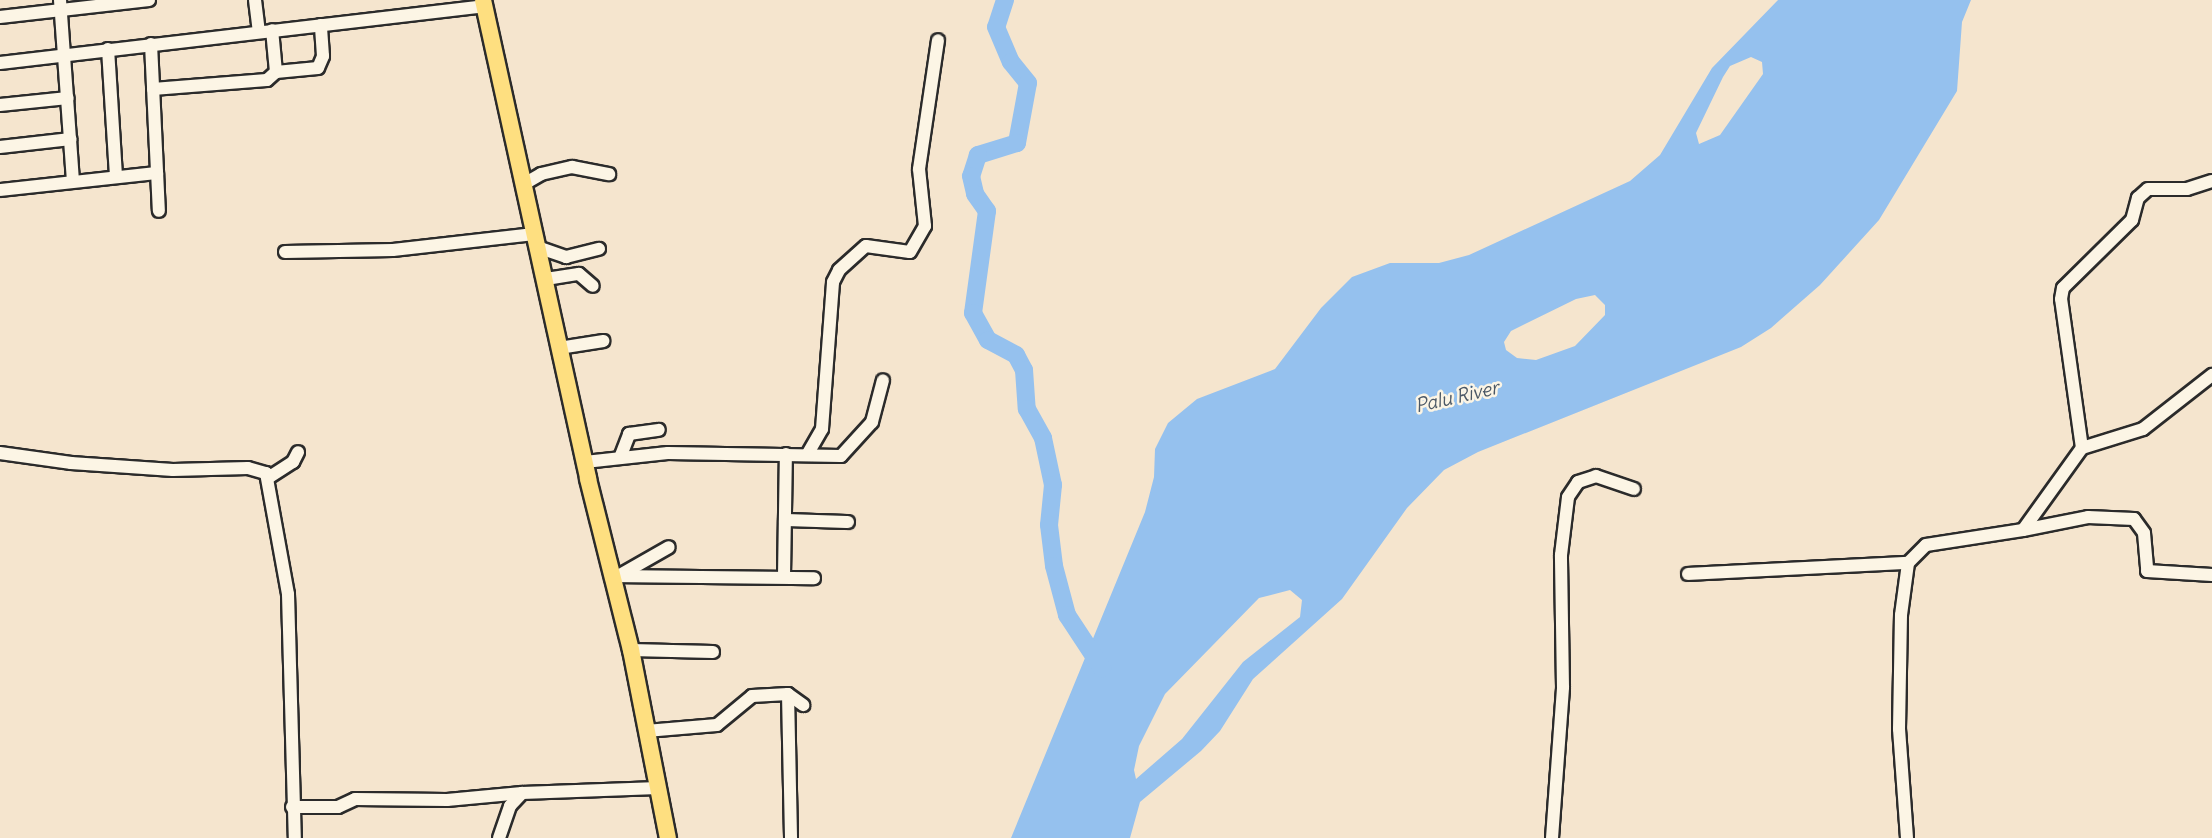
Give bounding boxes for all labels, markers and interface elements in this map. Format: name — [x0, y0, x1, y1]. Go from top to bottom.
water label: Palu River — [1413, 376, 1501, 418]

